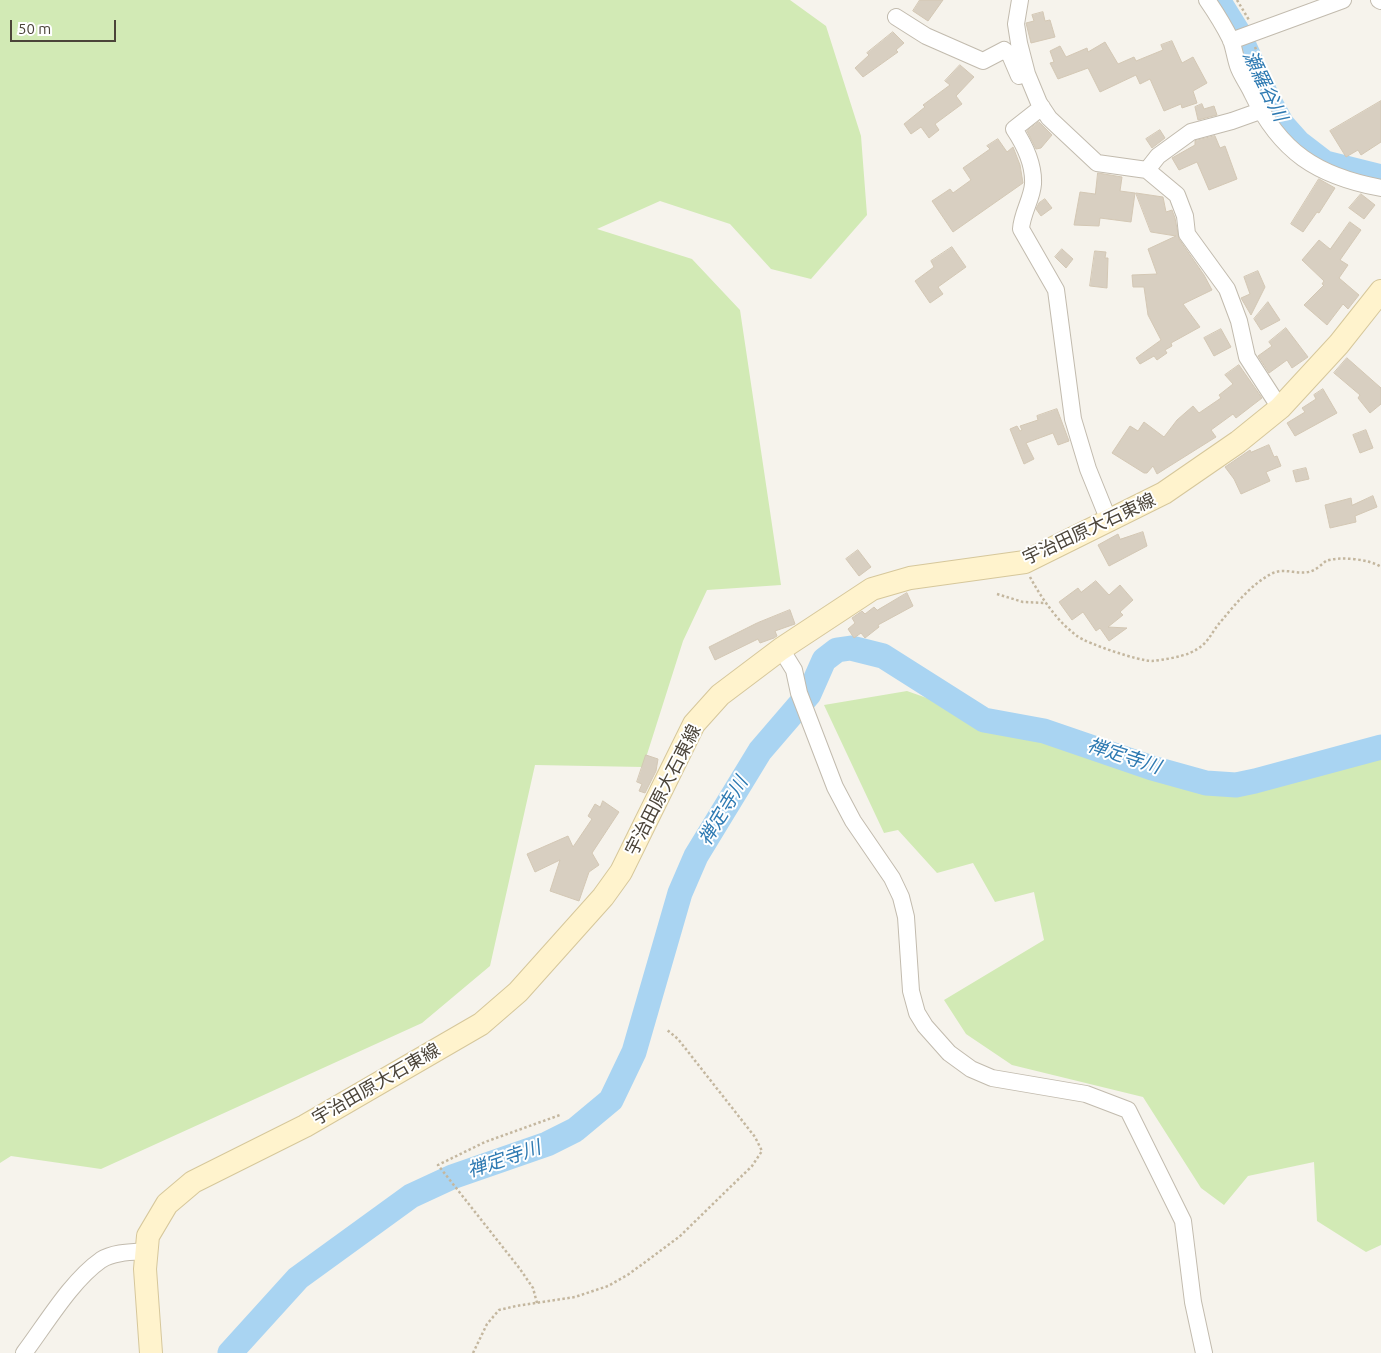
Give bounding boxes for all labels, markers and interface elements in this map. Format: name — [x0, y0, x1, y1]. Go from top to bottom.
scale bar — [12, 10, 119, 42]
text: 50 m — [18, 20, 51, 37]
water label: 瀬羅谷川 — [1238, 47, 1292, 125]
street label: 宇治田原大石東線 — [1019, 489, 1159, 569]
street label: 宇治田原大石東線 — [621, 721, 705, 859]
water label: 禅定寺川 — [1084, 733, 1164, 779]
water label: 禅定寺川 — [694, 773, 752, 849]
street label: 宇治田原大石東線 — [308, 1039, 444, 1129]
water label: 禅定寺川 — [464, 1136, 544, 1182]

